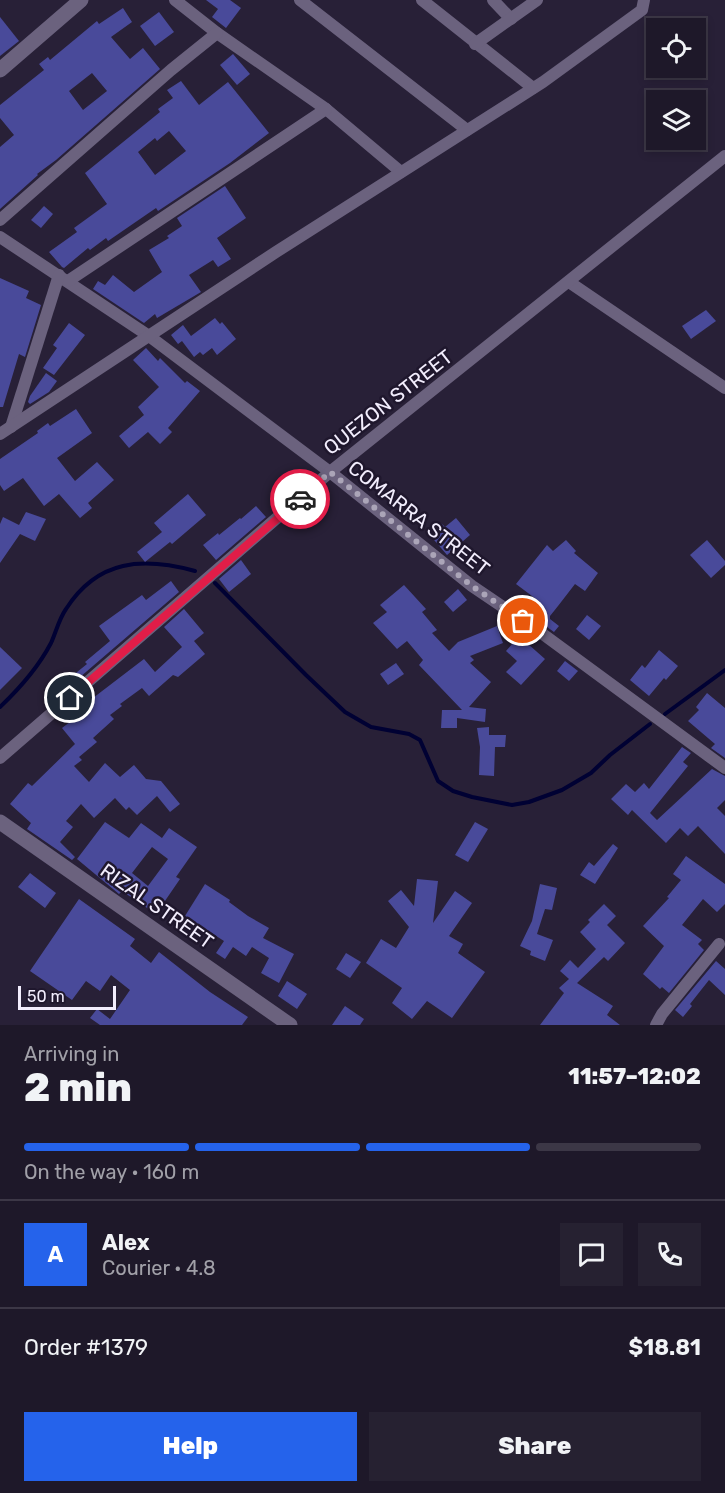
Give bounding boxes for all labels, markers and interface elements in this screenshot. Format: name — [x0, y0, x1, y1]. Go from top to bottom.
map controls — [646, 18, 706, 150]
button: locate — [646, 18, 706, 78]
button: layers — [646, 90, 706, 150]
street label: QUEZON STREET — [319, 344, 457, 460]
street label: COMARRA STREET — [343, 455, 495, 581]
courier — [270, 469, 330, 529]
icon: car — [284, 483, 317, 516]
pin — [497, 595, 548, 646]
icon: bag — [506, 604, 539, 637]
pin — [44, 672, 95, 723]
icon: home — [53, 681, 86, 714]
street label: RIZAL STREET — [96, 858, 218, 954]
scale bar — [18, 983, 116, 1010]
text: 50 m — [27, 987, 65, 1006]
text: Arriving in — [24, 1042, 119, 1066]
text: 11:57–12:02 — [568, 1063, 701, 1090]
text: 2 min — [24, 1065, 132, 1111]
text: On the way · 160 m — [24, 1160, 199, 1184]
button: chat — [560, 1223, 623, 1286]
button: phone — [638, 1223, 701, 1286]
text: Alex — [102, 1229, 150, 1256]
text: A — [48, 1241, 63, 1268]
text: Courier · 4.8 — [102, 1256, 216, 1280]
text: Order #1379 — [24, 1334, 148, 1361]
text: $18.81 — [629, 1334, 701, 1361]
button: Help — [24, 1412, 357, 1481]
button: Share — [369, 1412, 701, 1481]

